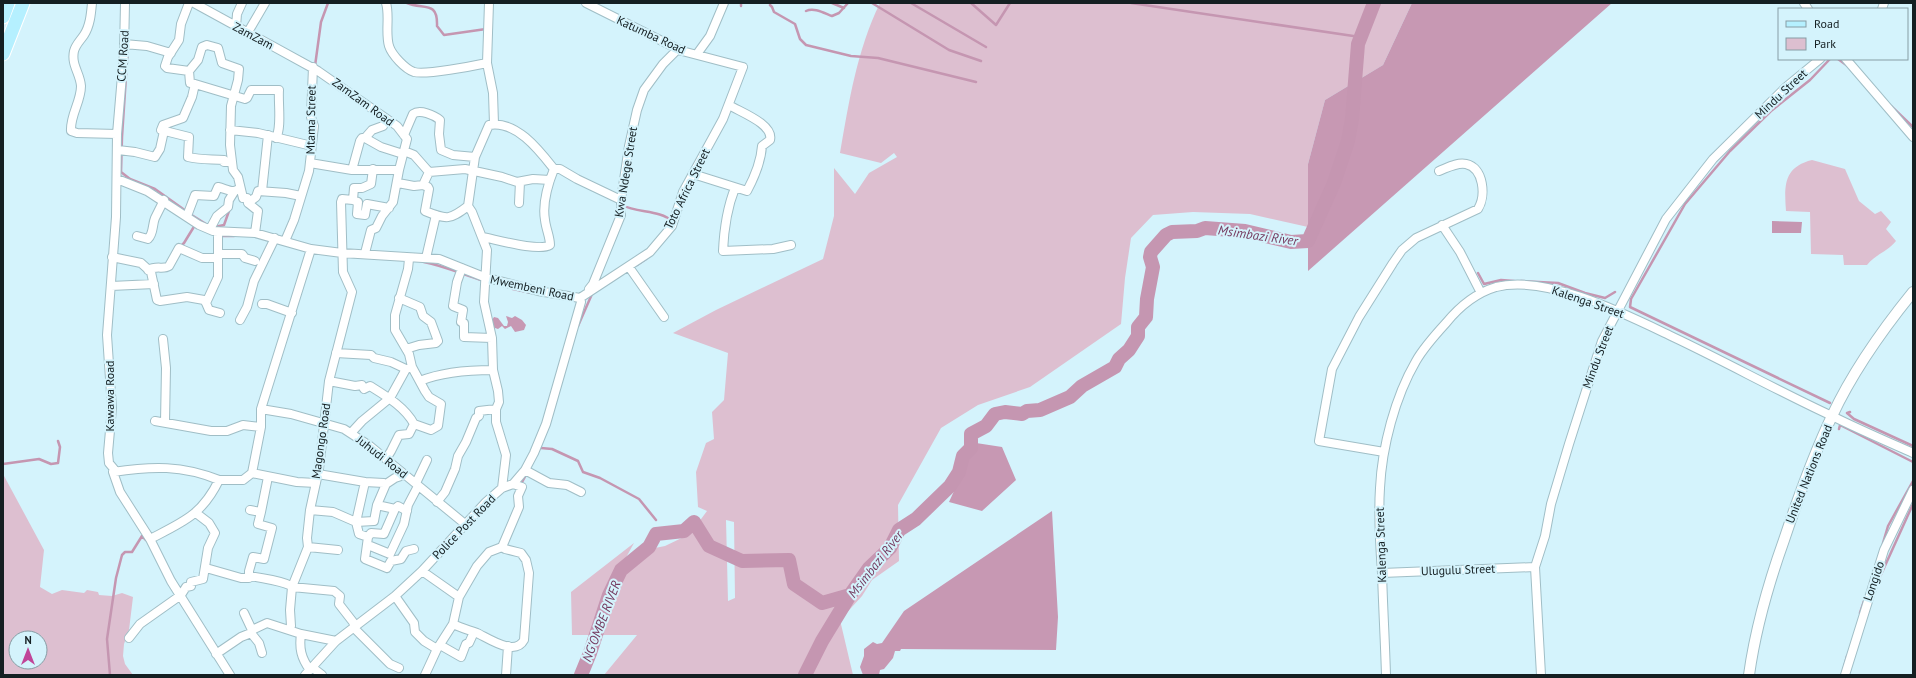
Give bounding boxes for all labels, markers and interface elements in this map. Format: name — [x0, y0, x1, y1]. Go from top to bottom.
legend — [1778, 8, 1908, 60]
street label: Katumba Road — [614, 12, 688, 57]
text: Road — [1814, 16, 1839, 31]
street label: ZamZam — [230, 19, 276, 52]
street label: CCM Road — [113, 30, 132, 82]
text: Park — [1814, 36, 1836, 51]
street label: Mindu Street — [1751, 66, 1810, 122]
street label: ZamZam Road — [330, 74, 397, 129]
street label: Mtama Street — [302, 85, 319, 155]
street label: Kwa Ndege Street — [611, 126, 640, 218]
street label: Toto Africa Street — [660, 146, 713, 232]
water label: Msimbazi River — [1217, 221, 1300, 250]
street label: Mwembeni Road — [489, 271, 575, 304]
street label: Kalenga Street — [1550, 282, 1626, 321]
street label: Mindu Street — [1579, 323, 1616, 390]
street label: Kawawa Road — [102, 360, 117, 432]
street label: Magongo Road — [308, 402, 333, 480]
street label: United Nations Road — [1782, 422, 1835, 525]
street label: Juhudi Road — [353, 431, 411, 481]
street label: Police Post Road — [429, 491, 498, 562]
street label: Kalenga Street — [1372, 507, 1389, 583]
water label: Msimbazi River — [844, 527, 907, 601]
street label: Longido — [1860, 559, 1887, 603]
street label: Ulugulu Street — [1420, 561, 1495, 578]
water label: NG'OMBE RIVER — [578, 578, 625, 664]
north arrow — [8, 630, 48, 670]
text: N — [24, 633, 32, 647]

